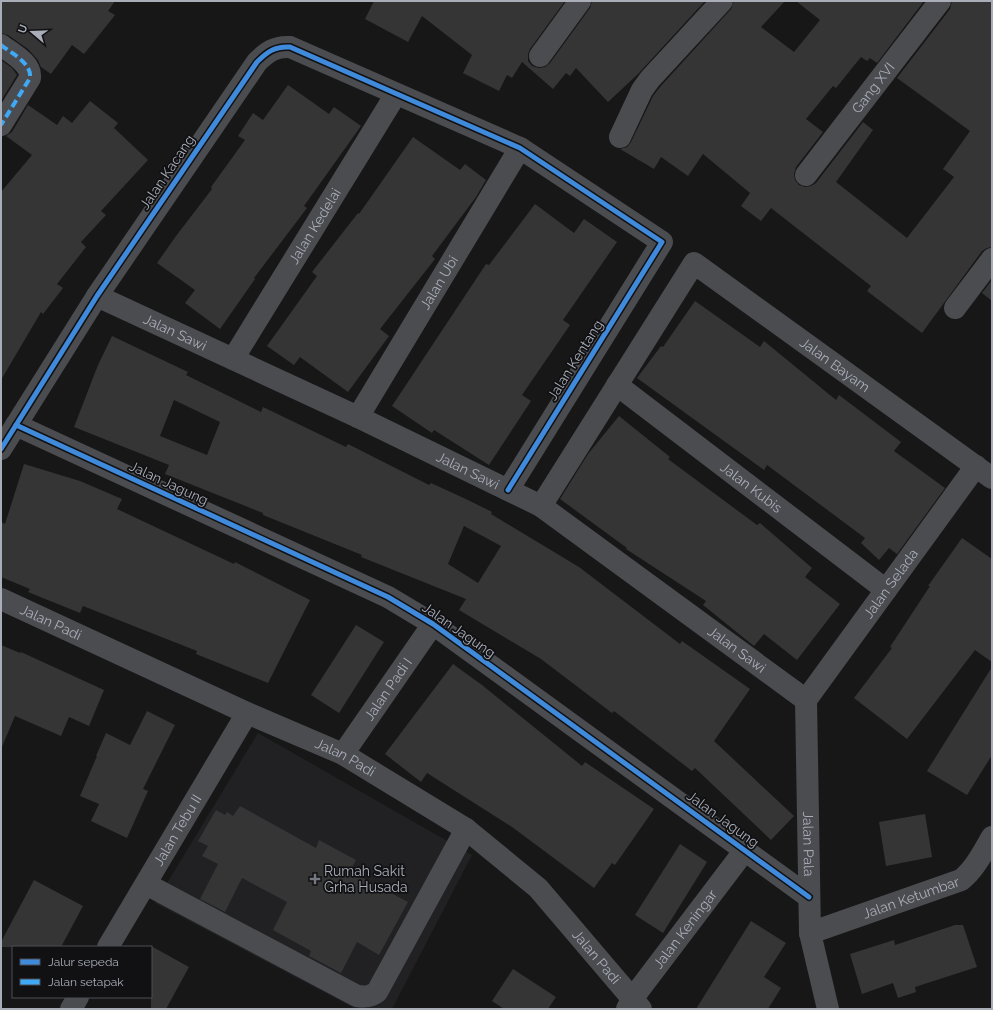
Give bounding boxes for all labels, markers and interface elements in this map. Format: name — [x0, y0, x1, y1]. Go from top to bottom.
north arrow — [12, 12, 52, 52]
text: U — [16, 23, 31, 35]
street label: Gang XVI — [849, 59, 898, 116]
street label: Jalan Kacang — [136, 132, 198, 212]
street label: Jalan Kedelai — [285, 185, 344, 267]
street label: Jalan Ubi — [417, 253, 461, 312]
street label: Jalan Sawi — [141, 311, 209, 354]
street label: Jalan Kentang — [544, 317, 606, 403]
street label: Jalan Bayam — [797, 334, 873, 395]
street label: Jalan Sawi — [434, 448, 502, 493]
street label: Jalan Jagung — [127, 458, 211, 508]
street label: Jalan Kubis — [718, 459, 785, 516]
street label: Jalan Selada — [860, 546, 921, 621]
street label: Jalan Jagung — [420, 599, 498, 661]
street label: Jalan Padi — [18, 601, 84, 643]
street label: Jalan Sawi — [705, 623, 769, 676]
street label: Jalan Padi I — [361, 655, 415, 723]
street label: Jalan Padi — [313, 735, 378, 780]
street label: Jalan Jagung — [684, 788, 762, 850]
street label: Jalan Tebu II — [150, 792, 205, 868]
street label: Jalan Pala — [800, 811, 817, 877]
place label: Rumah Sakit Grha Husada — [324, 863, 408, 895]
marker: Rumah Sakit Grha Husada — [309, 873, 321, 885]
street label: Jalan Ketumbar — [861, 873, 961, 922]
street label: Jalan Keningar — [650, 886, 720, 972]
street label: Jalan Padi — [569, 927, 624, 987]
legend — [12, 946, 152, 998]
text: Jalur sepeda — [48, 955, 119, 969]
text: Jalan setapak — [48, 975, 124, 989]

